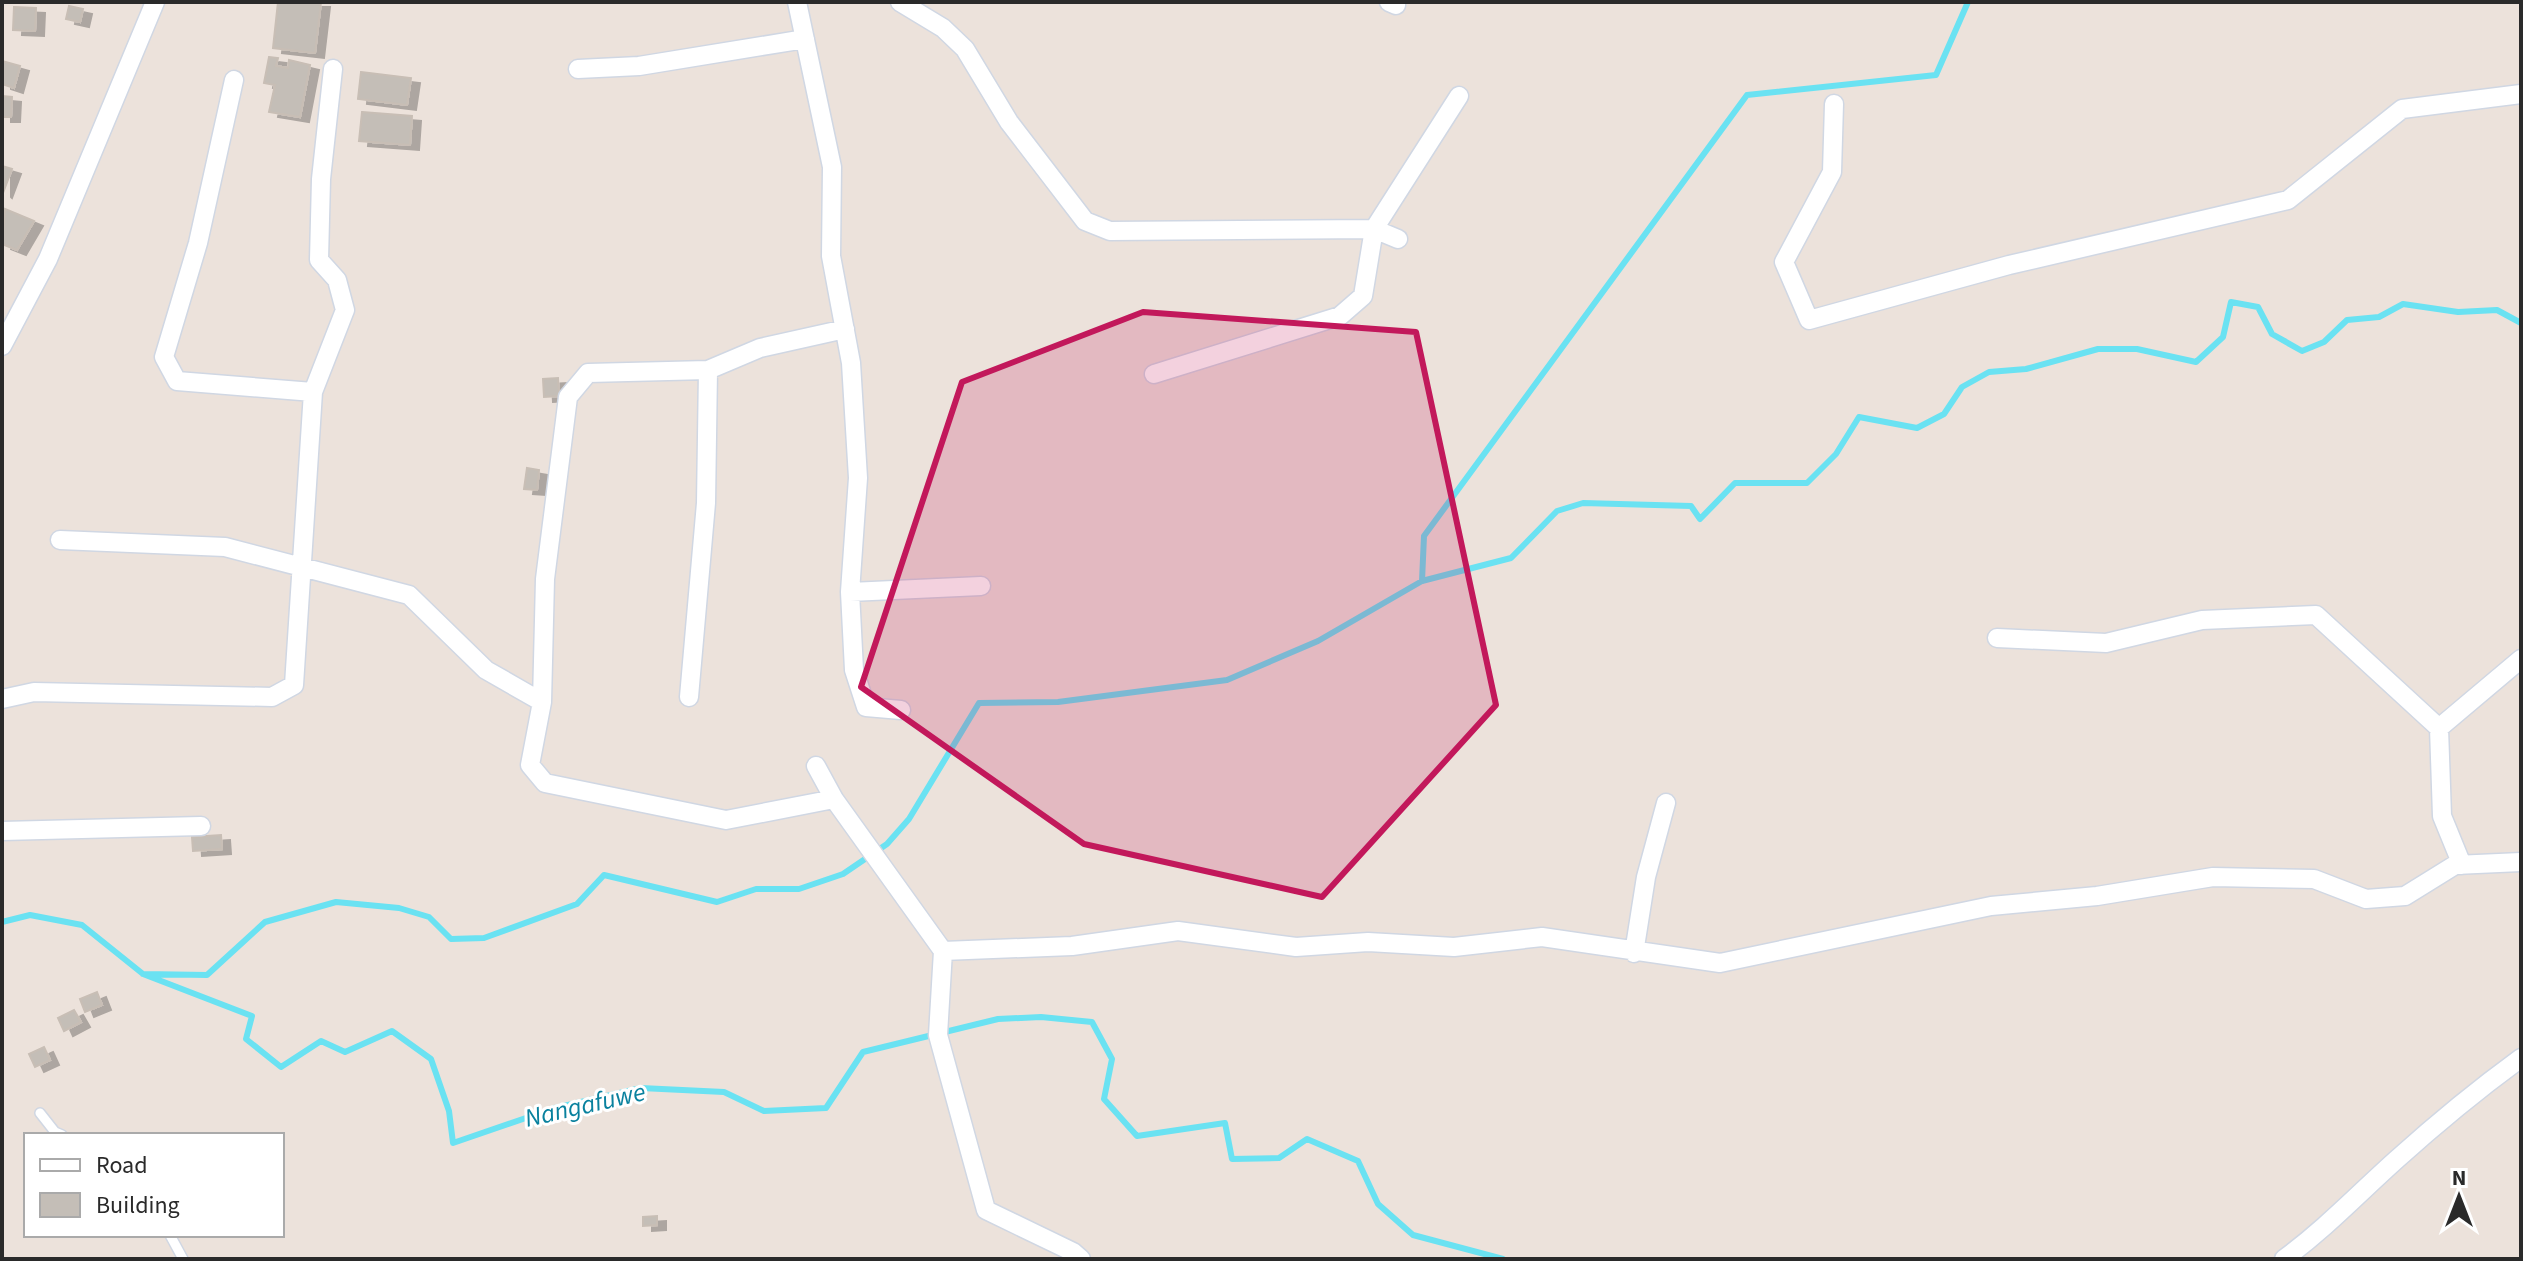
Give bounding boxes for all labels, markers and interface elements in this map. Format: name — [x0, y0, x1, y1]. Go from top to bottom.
water label: Nangafuwe — [521, 1073, 649, 1137]
legend — [24, 1133, 284, 1237]
text: Road — [96, 1148, 148, 1183]
north arrow — [2419, 1157, 2499, 1237]
text: N — [2452, 1162, 2466, 1194]
text: Building — [96, 1188, 180, 1223]

